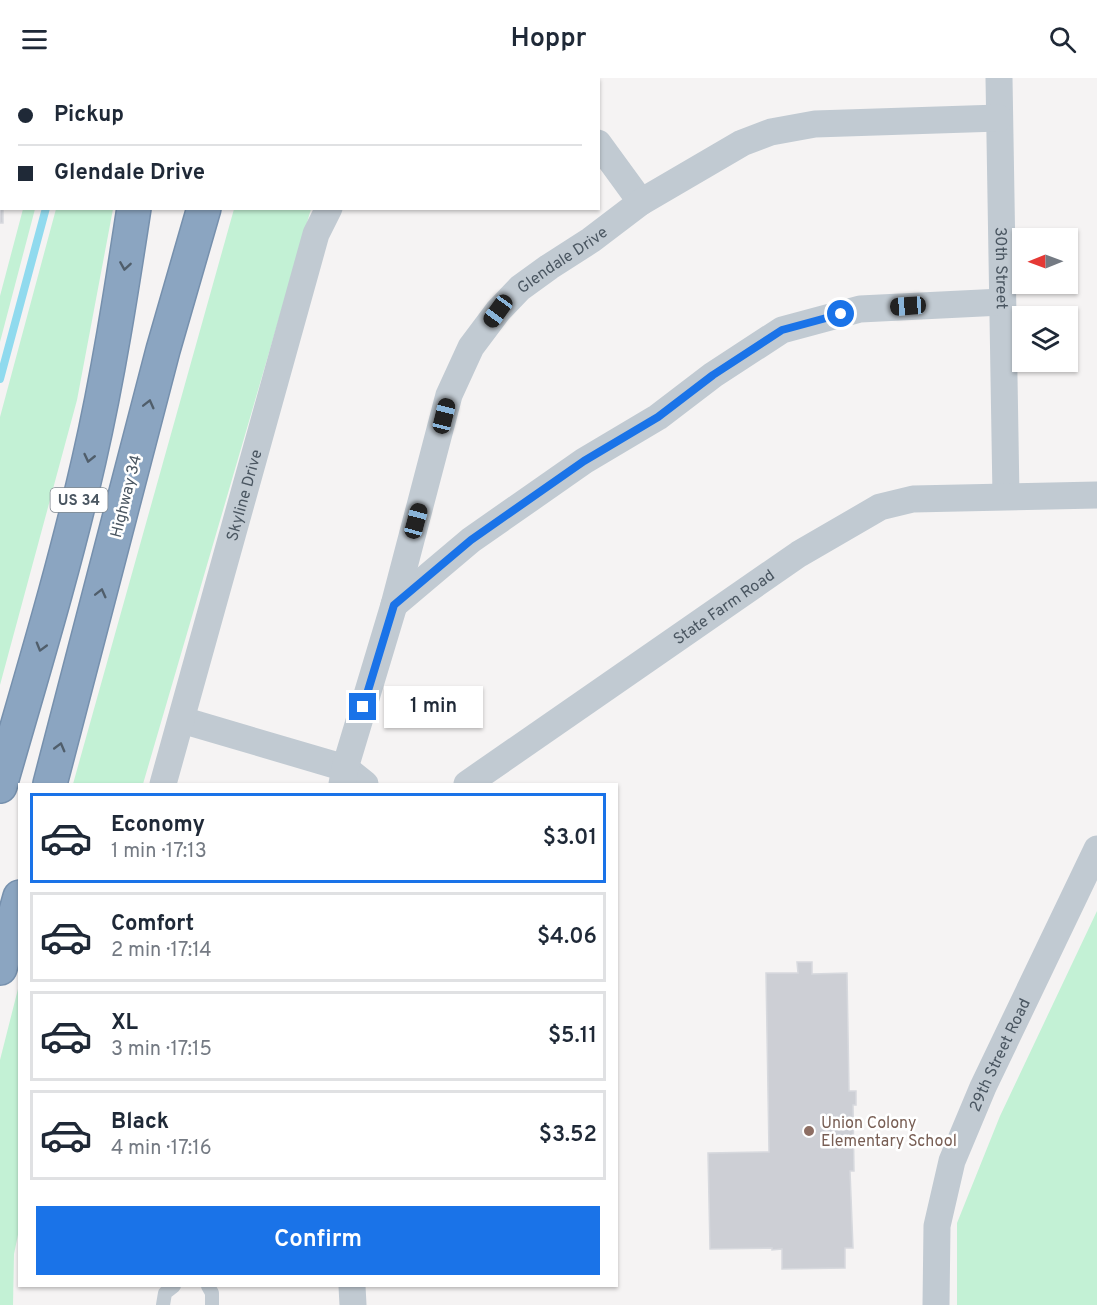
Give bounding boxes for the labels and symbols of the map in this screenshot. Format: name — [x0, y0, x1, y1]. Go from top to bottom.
street label: Glendale Drive — [514, 223, 612, 299]
street label: 30th Street — [989, 227, 1011, 309]
north arrow — [1012, 228, 1078, 294]
one-way arrow — [120, 262, 132, 271]
car — [480, 291, 516, 331]
car — [889, 296, 927, 316]
route start — [827, 300, 854, 327]
car — [431, 396, 457, 436]
one-way arrow — [142, 399, 154, 410]
street label: Skyline Drive — [223, 447, 268, 544]
one-way arrow — [84, 453, 97, 463]
street label: Highway 34 — [107, 453, 147, 540]
road number: US 34 — [50, 488, 107, 512]
car — [403, 501, 429, 541]
street label: State Farm Road — [670, 566, 779, 650]
one-way arrow — [93, 588, 106, 598]
one-way arrow — [36, 641, 48, 652]
callout: 1 min — [384, 686, 483, 728]
route end — [349, 693, 376, 720]
one-way arrow — [53, 743, 66, 753]
street label: 29th Street Road — [966, 996, 1036, 1115]
place label: Union Colony Elementary School — [821, 1114, 957, 1152]
marker: Union Colony Elementary School — [802, 1124, 816, 1138]

